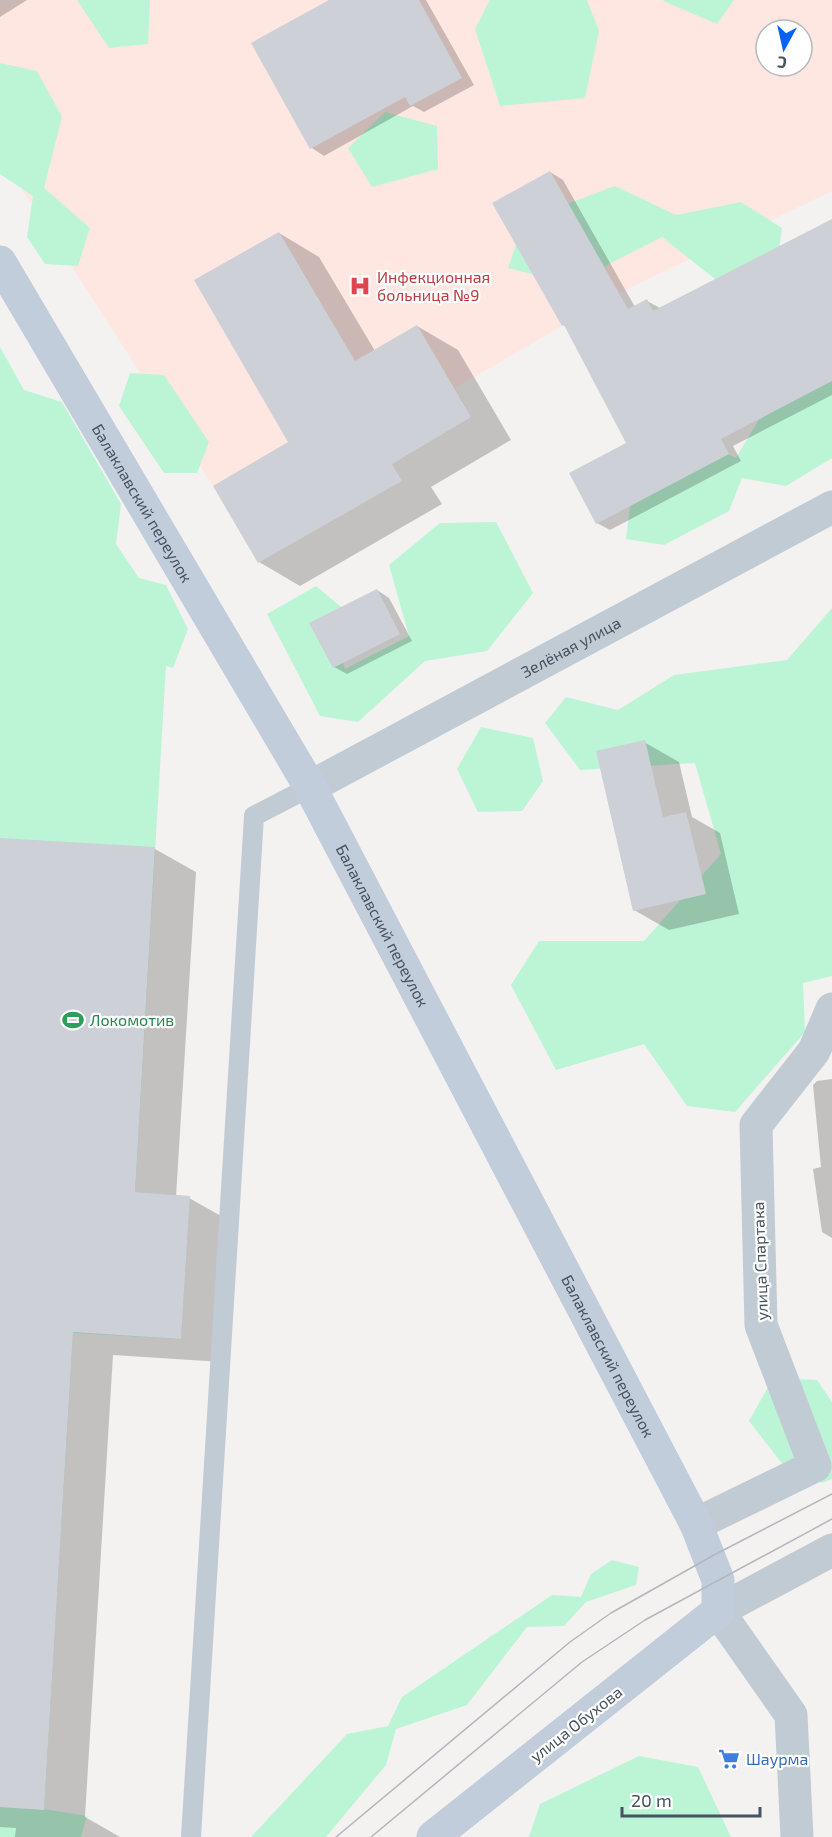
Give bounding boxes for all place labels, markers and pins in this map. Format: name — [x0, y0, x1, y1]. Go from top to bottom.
place label: Инфекционная больница №9 — [377, 267, 490, 304]
hospital icon: Инфекционная больница №9 — [348, 274, 372, 298]
sports icon: Локомотив — [61, 1008, 85, 1032]
place label: Локомотив — [90, 1010, 174, 1029]
supermarket icon: Шаурма — [717, 1747, 741, 1771]
place label: Шаурма — [746, 1749, 808, 1769]

